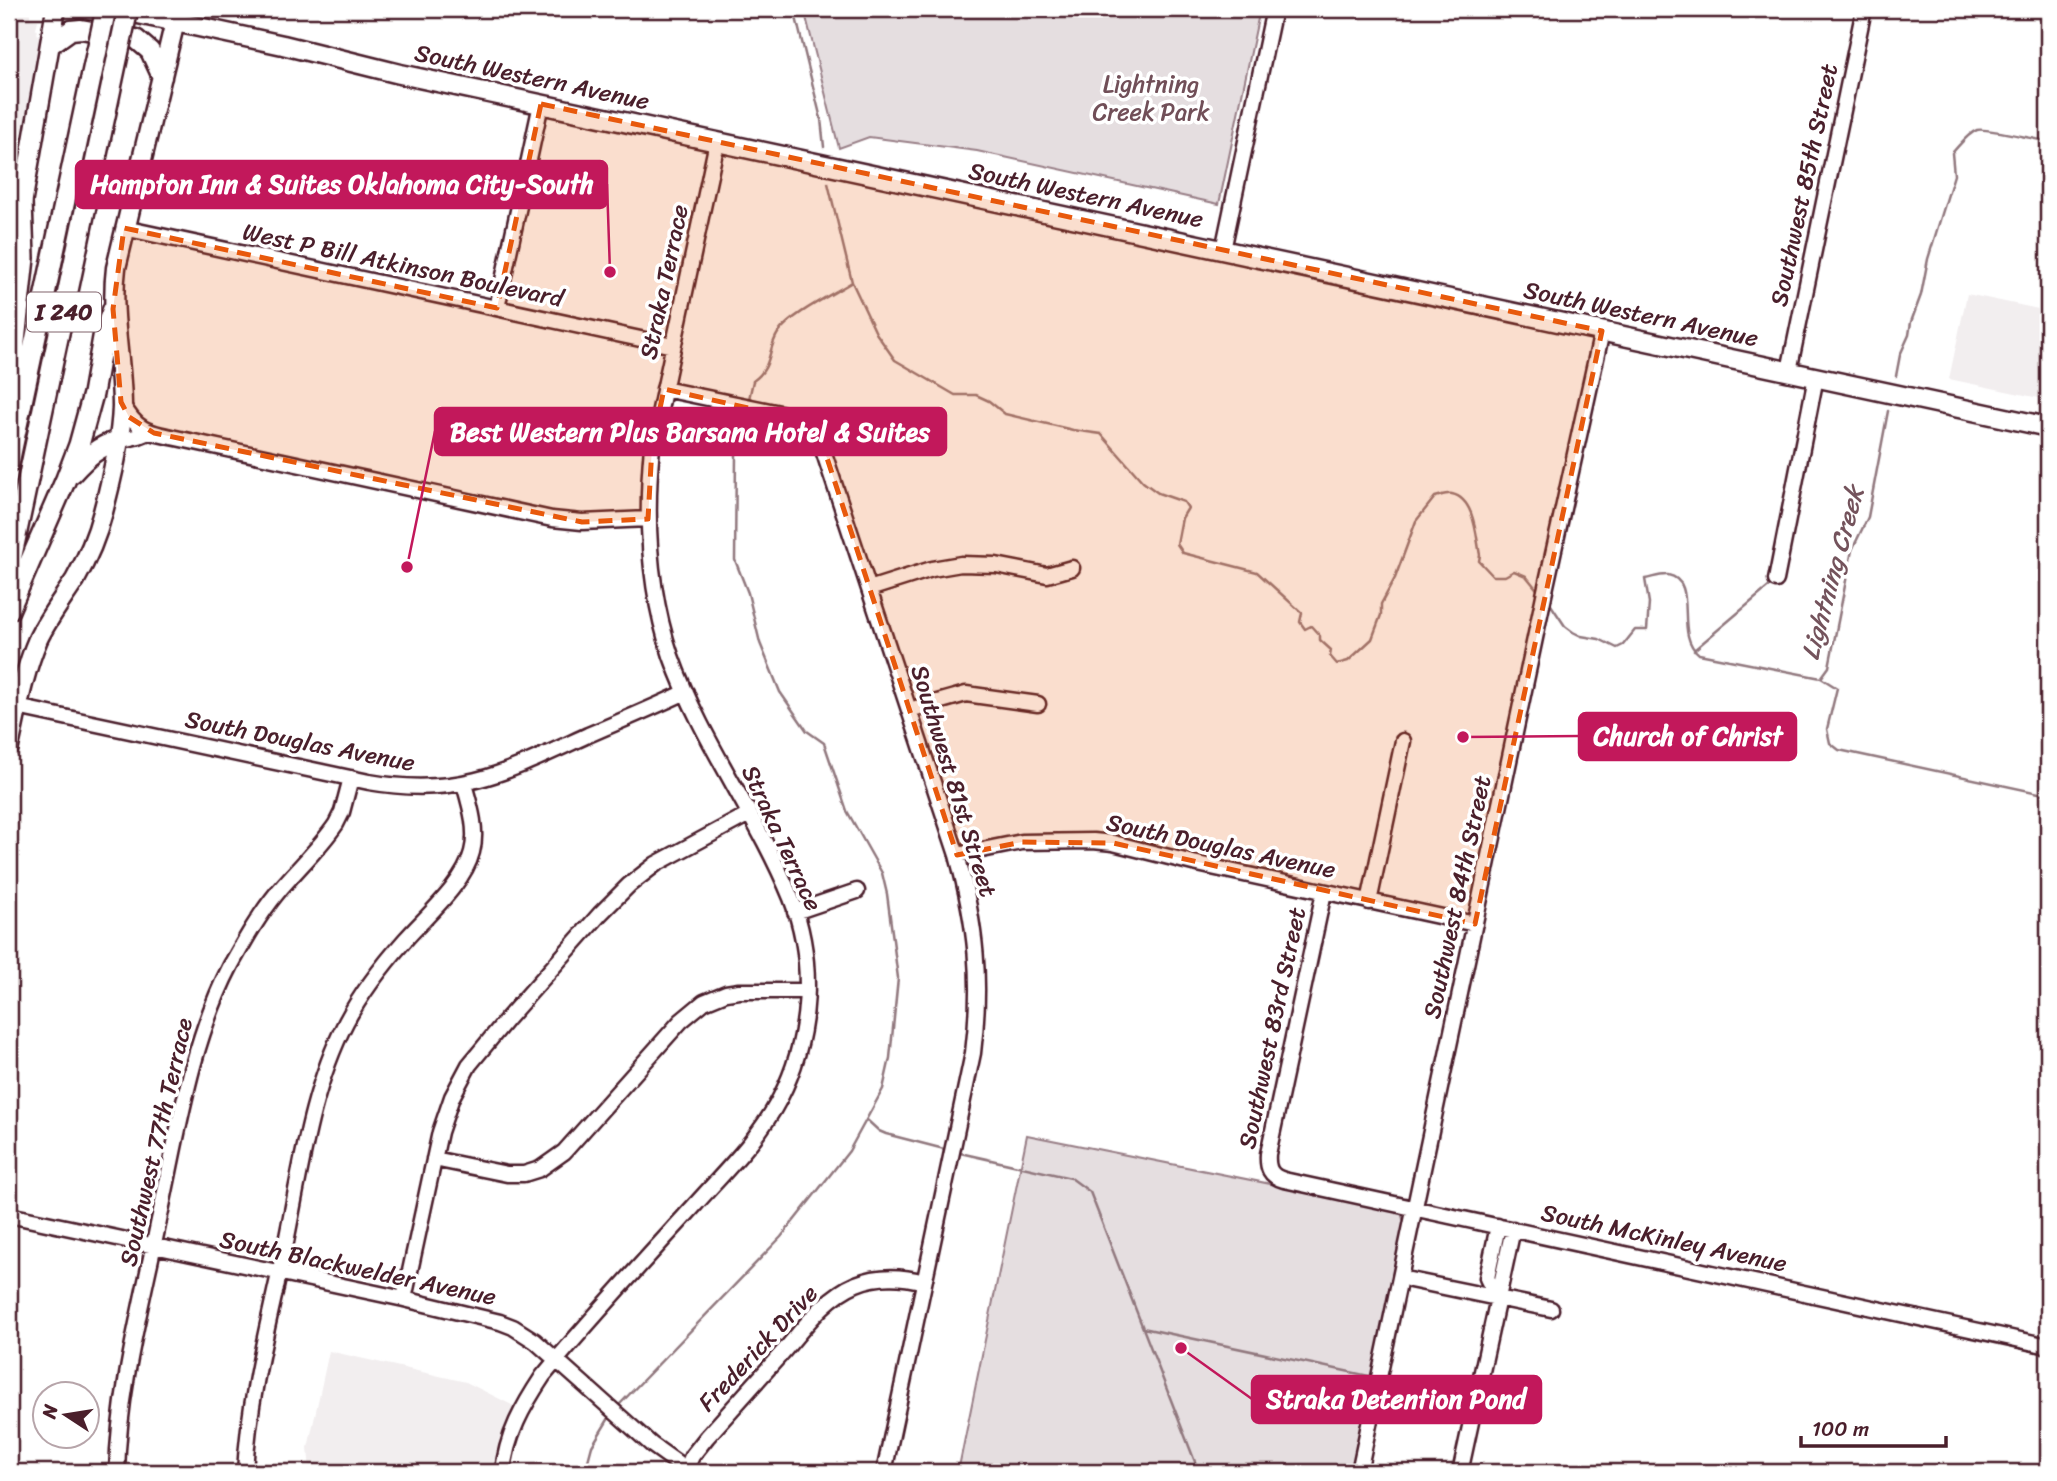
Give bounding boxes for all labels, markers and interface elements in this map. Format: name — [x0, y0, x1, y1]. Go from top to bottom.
street label: South Western Avenue — [411, 32, 653, 122]
street label: Southwest 85th Street — [1758, 60, 1850, 310]
park label: Lightning Creek Park — [1092, 63, 1210, 133]
street label: South Western Avenue — [965, 150, 1207, 240]
callout: Hampton Inn & Suites Oklahoma City-South — [76, 161, 607, 208]
text: Hampton Inn & Suites Oklahoma City-South — [90, 161, 594, 207]
street label: Straka Terrace — [627, 201, 701, 363]
street label: West P Bill Atkinson Boulevard — [239, 210, 569, 320]
street label: South Western Avenue — [1520, 269, 1762, 359]
road number: I 240 — [27, 292, 101, 332]
callout: Best Western Plus Barsana Hotel & Suites — [435, 408, 946, 455]
text: Best Western Plus Barsana Hotel & Suites — [450, 409, 931, 455]
water label: Lightning Creek — [1787, 478, 1878, 665]
street label: Southwest 81st Street — [899, 660, 1009, 902]
street label: South Douglas Avenue — [181, 698, 419, 784]
callout: Church of Christ — [1579, 713, 1796, 760]
text: Church of Christ — [1592, 713, 1784, 759]
street label: Straka Terrace — [730, 758, 834, 918]
street label: Southwest 84th Street — [1411, 772, 1503, 1022]
street label: South Douglas Avenue — [1102, 801, 1340, 891]
street label: Southwest 83rd Street — [1226, 903, 1318, 1153]
street label: Southwest 77th Terrace — [107, 1013, 205, 1270]
street label: South McKinley Avenue — [1537, 1191, 1791, 1285]
street label: South Blackwelder Avenue — [216, 1218, 500, 1318]
street label: Frederick Drive — [687, 1274, 829, 1422]
callout: Straka Detention Pond — [1252, 1376, 1541, 1423]
text: Straka Detention Pond — [1265, 1376, 1528, 1422]
north arrow — [32, 1380, 102, 1450]
text: N — [32, 1401, 68, 1422]
scale bar — [1801, 1404, 1947, 1448]
text: 100 m — [1812, 1410, 1869, 1448]

